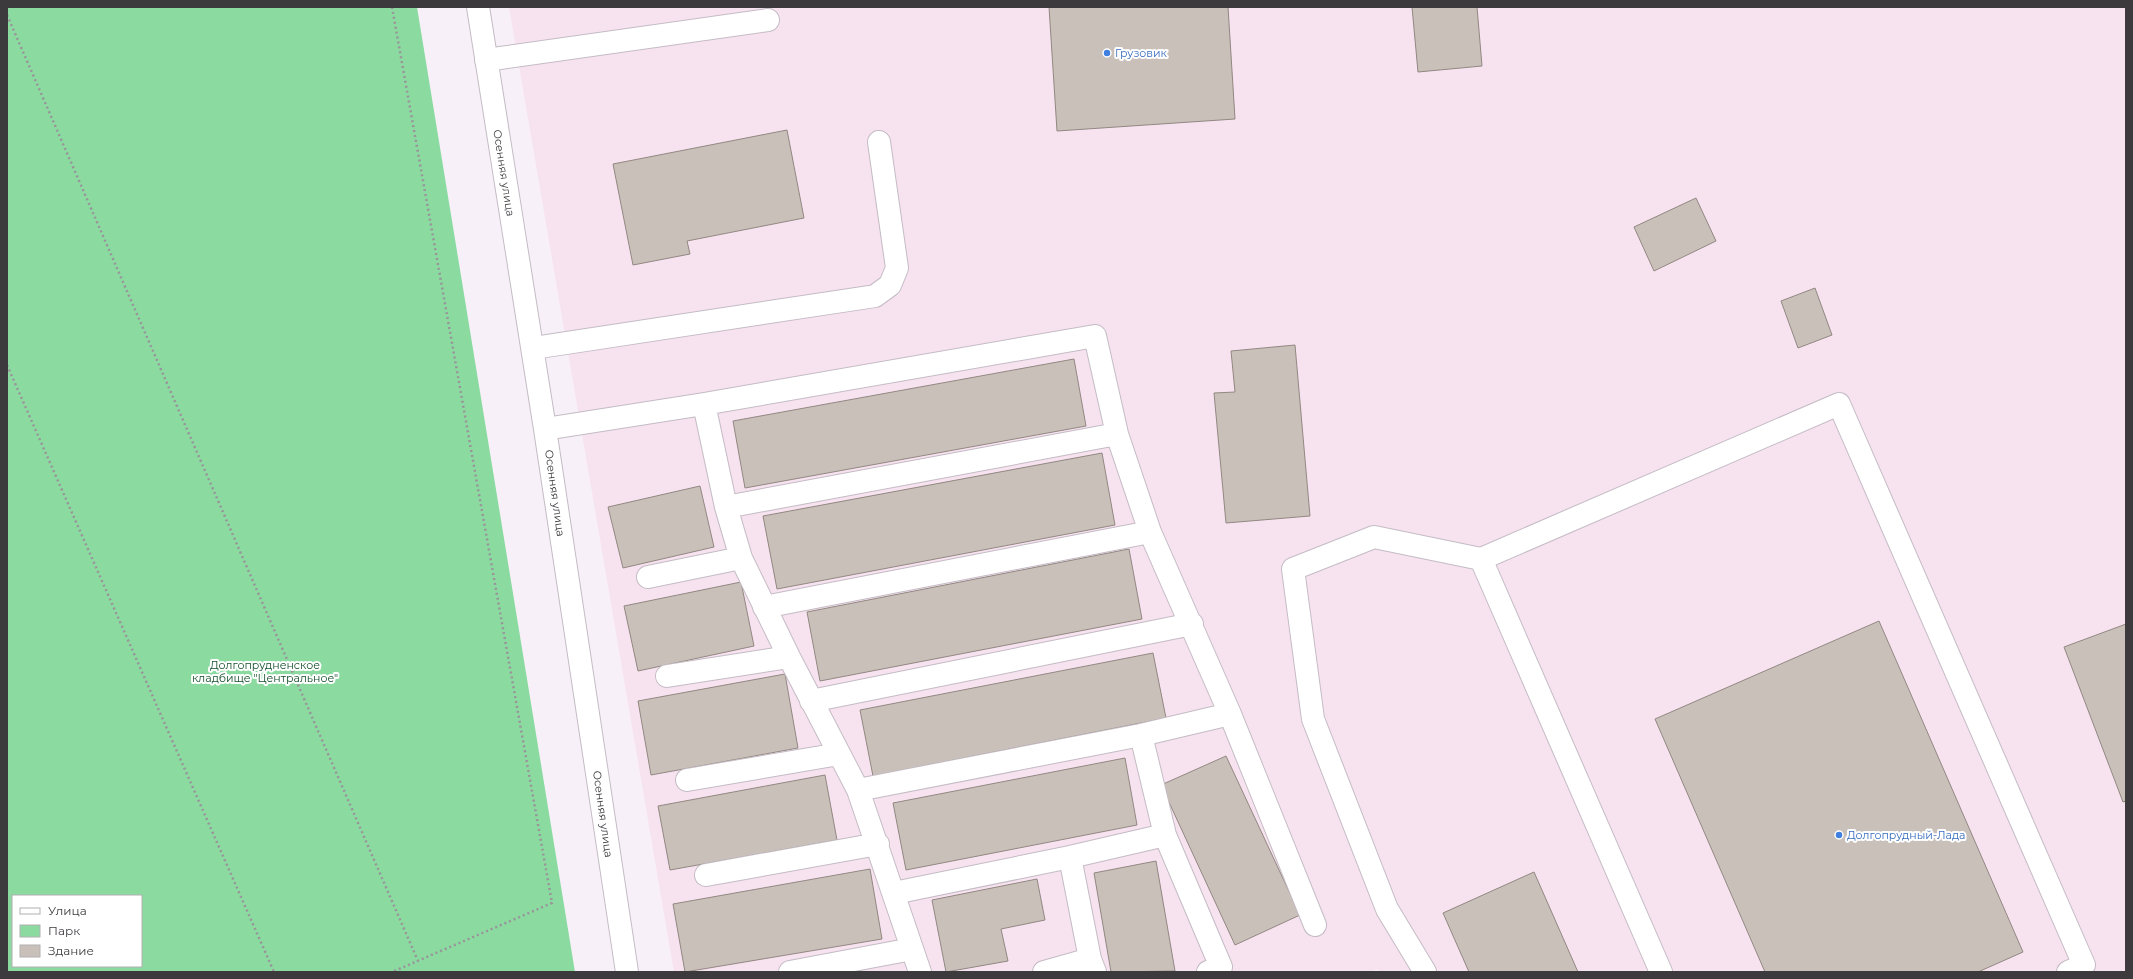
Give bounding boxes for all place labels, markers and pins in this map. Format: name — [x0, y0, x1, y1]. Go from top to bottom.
place label: Грузовик — [1115, 46, 1168, 60]
marker: Грузовик — [1102, 48, 1112, 58]
place label: Долгопрудный-Лада — [1847, 828, 1966, 842]
marker: Долгопрудный-Лада — [1834, 830, 1844, 840]

